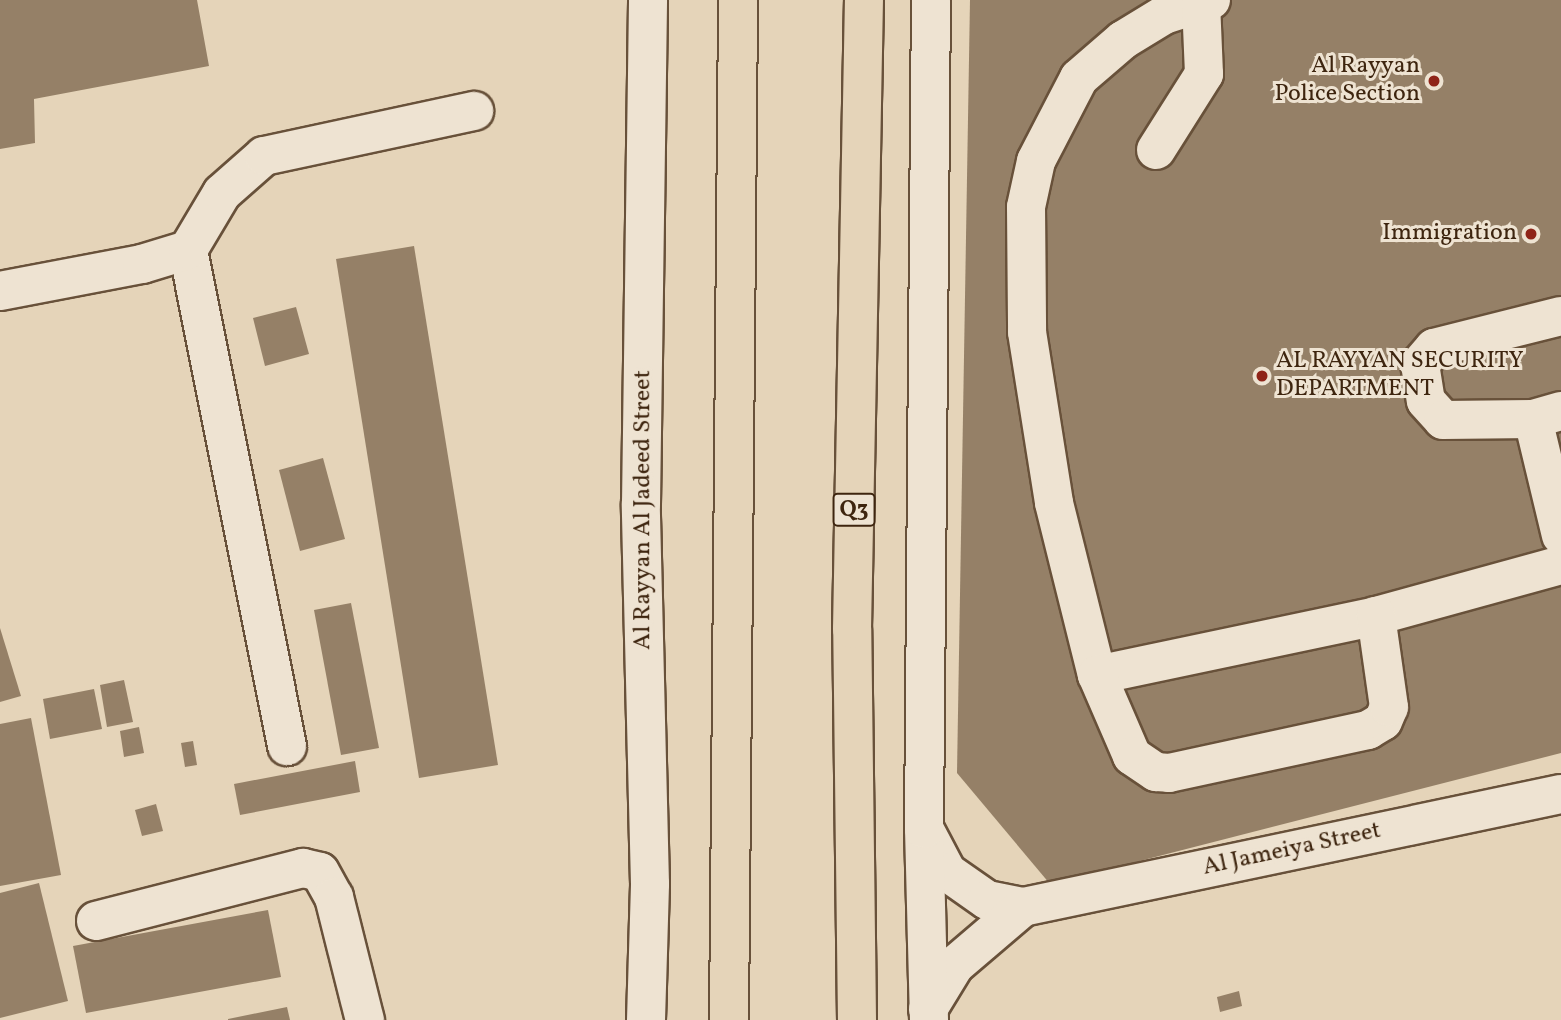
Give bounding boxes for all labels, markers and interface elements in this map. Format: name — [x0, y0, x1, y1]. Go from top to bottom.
place label: Al Rayyan Police Section — [1275, 53, 1420, 109]
marker: Al Rayyan Police Section — [1426, 73, 1442, 89]
place label: Immigration — [1382, 220, 1517, 248]
marker: Immigration — [1523, 226, 1539, 242]
place label: AL RAYYAN SECURITY DEPARTMENT — [1276, 348, 1524, 404]
marker: AL RAYYAN SECURITY DEPARTMENT — [1254, 368, 1270, 384]
street label: Al Rayyan Al Jadeed Street — [630, 370, 658, 650]
road number: Q3 — [831, 490, 877, 530]
street label: Al Jameiya Street — [1200, 817, 1384, 883]

